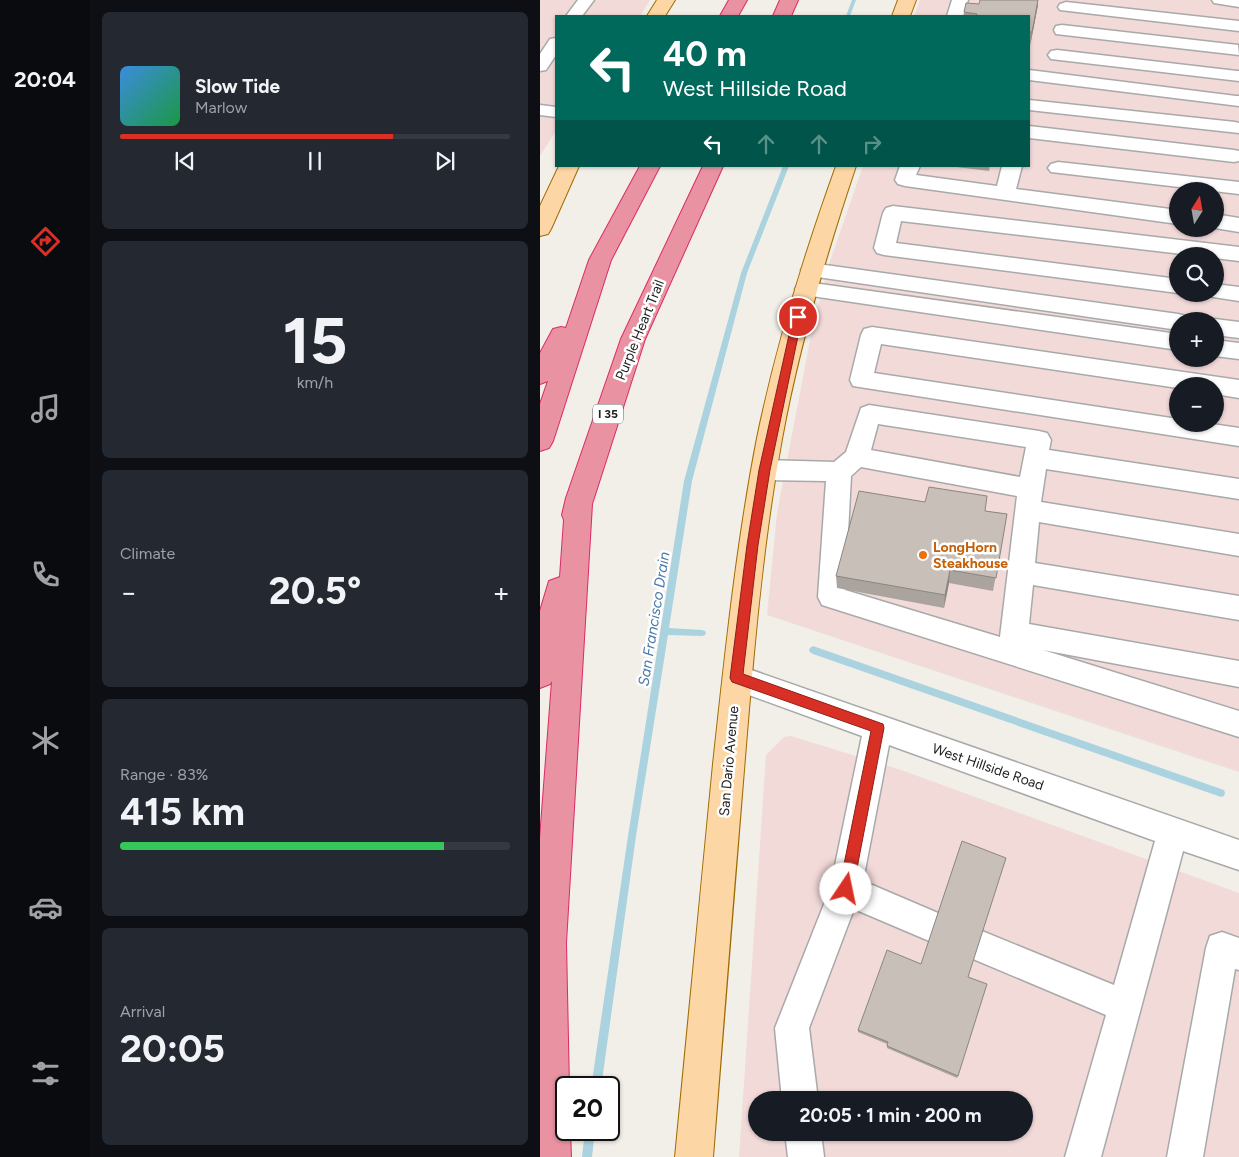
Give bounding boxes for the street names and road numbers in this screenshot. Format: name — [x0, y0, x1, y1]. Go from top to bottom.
street label: Purple Heart Trail — [612, 277, 668, 383]
road number: I 35 — [593, 404, 623, 424]
street label: San Dario Avenue — [716, 705, 742, 817]
street label: West Hillside Road — [930, 740, 1046, 794]

